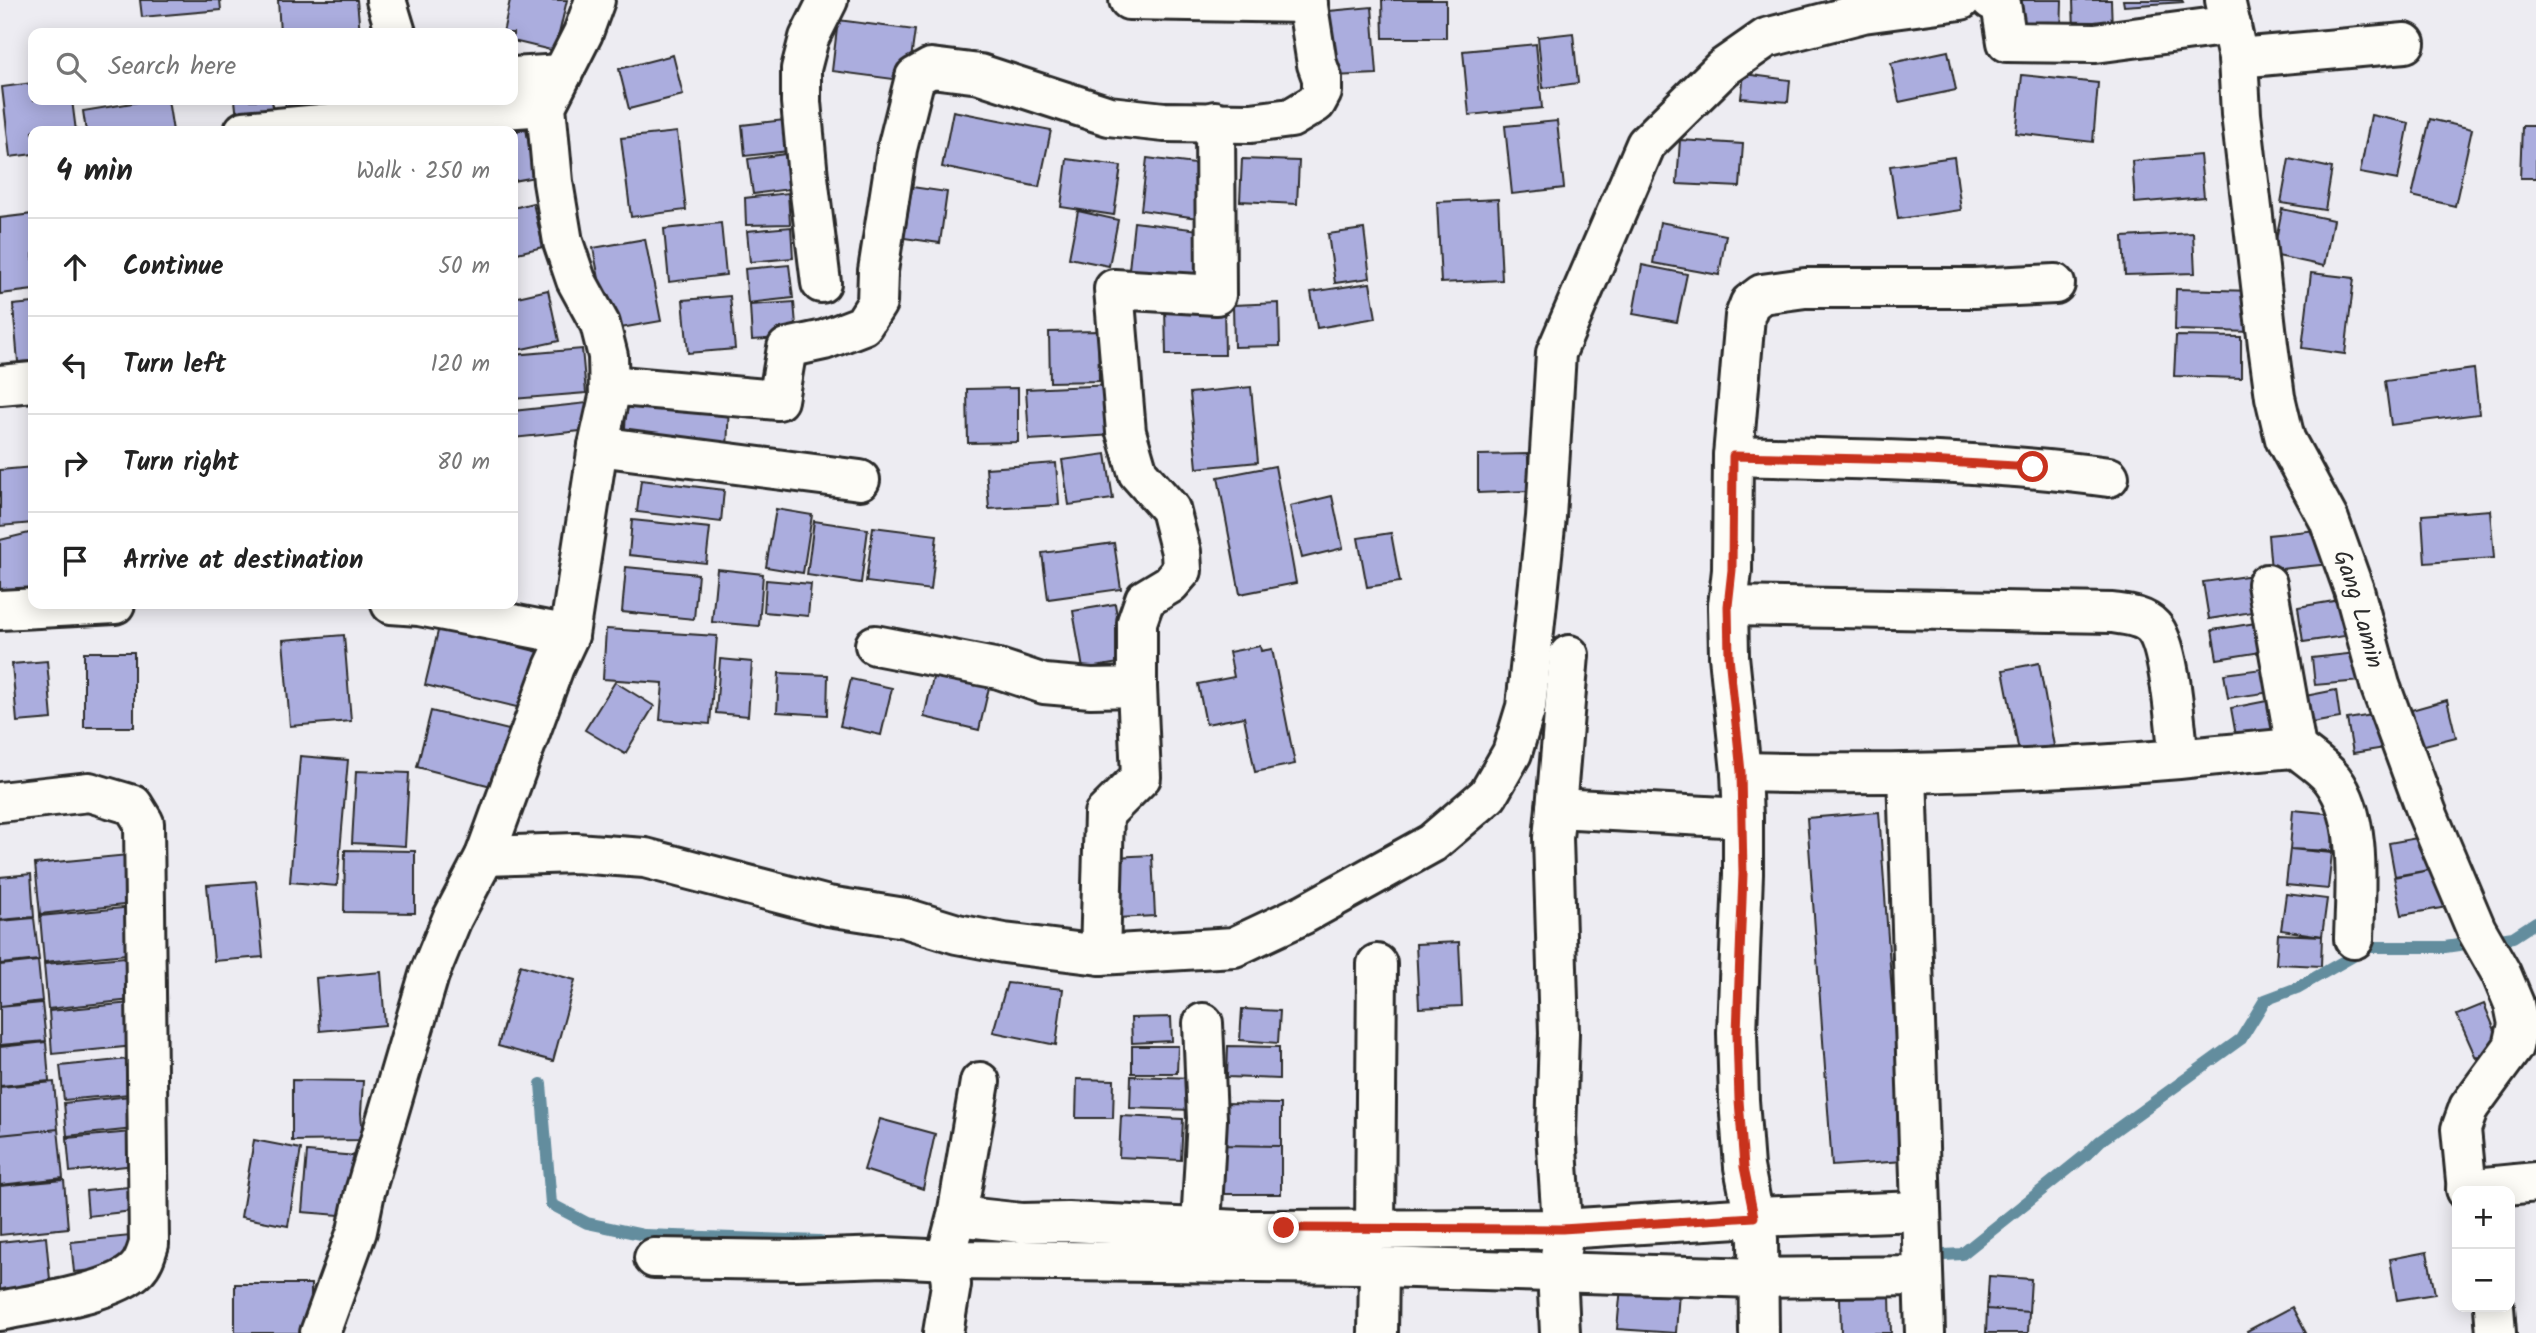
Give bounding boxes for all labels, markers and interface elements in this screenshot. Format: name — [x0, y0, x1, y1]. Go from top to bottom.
search box — [28, 28, 518, 105]
text: Search here — [108, 46, 236, 88]
icon: search — [52, 48, 90, 86]
text: 4 min — [56, 148, 133, 196]
text: Walk · 250 m — [356, 154, 490, 190]
text: Continue — [123, 246, 224, 288]
icon: ahead — [56, 248, 94, 286]
text: 50 m — [439, 249, 490, 285]
text: Turn left — [123, 344, 226, 386]
icon: left — [56, 346, 94, 384]
text: 120 m — [430, 347, 490, 383]
text: Turn right — [123, 442, 239, 484]
icon: right — [56, 444, 94, 482]
text: 80 m — [437, 445, 490, 481]
route start — [2017, 451, 2048, 482]
text: Arrive at destination — [123, 540, 363, 582]
icon: arrive — [56, 542, 94, 580]
street label: Gang Lamin — [2322, 545, 2394, 673]
map controls — [2452, 1186, 2515, 1312]
button: + — [2452, 1186, 2515, 1249]
route end — [1268, 1212, 1299, 1243]
button: − — [2452, 1249, 2515, 1312]

